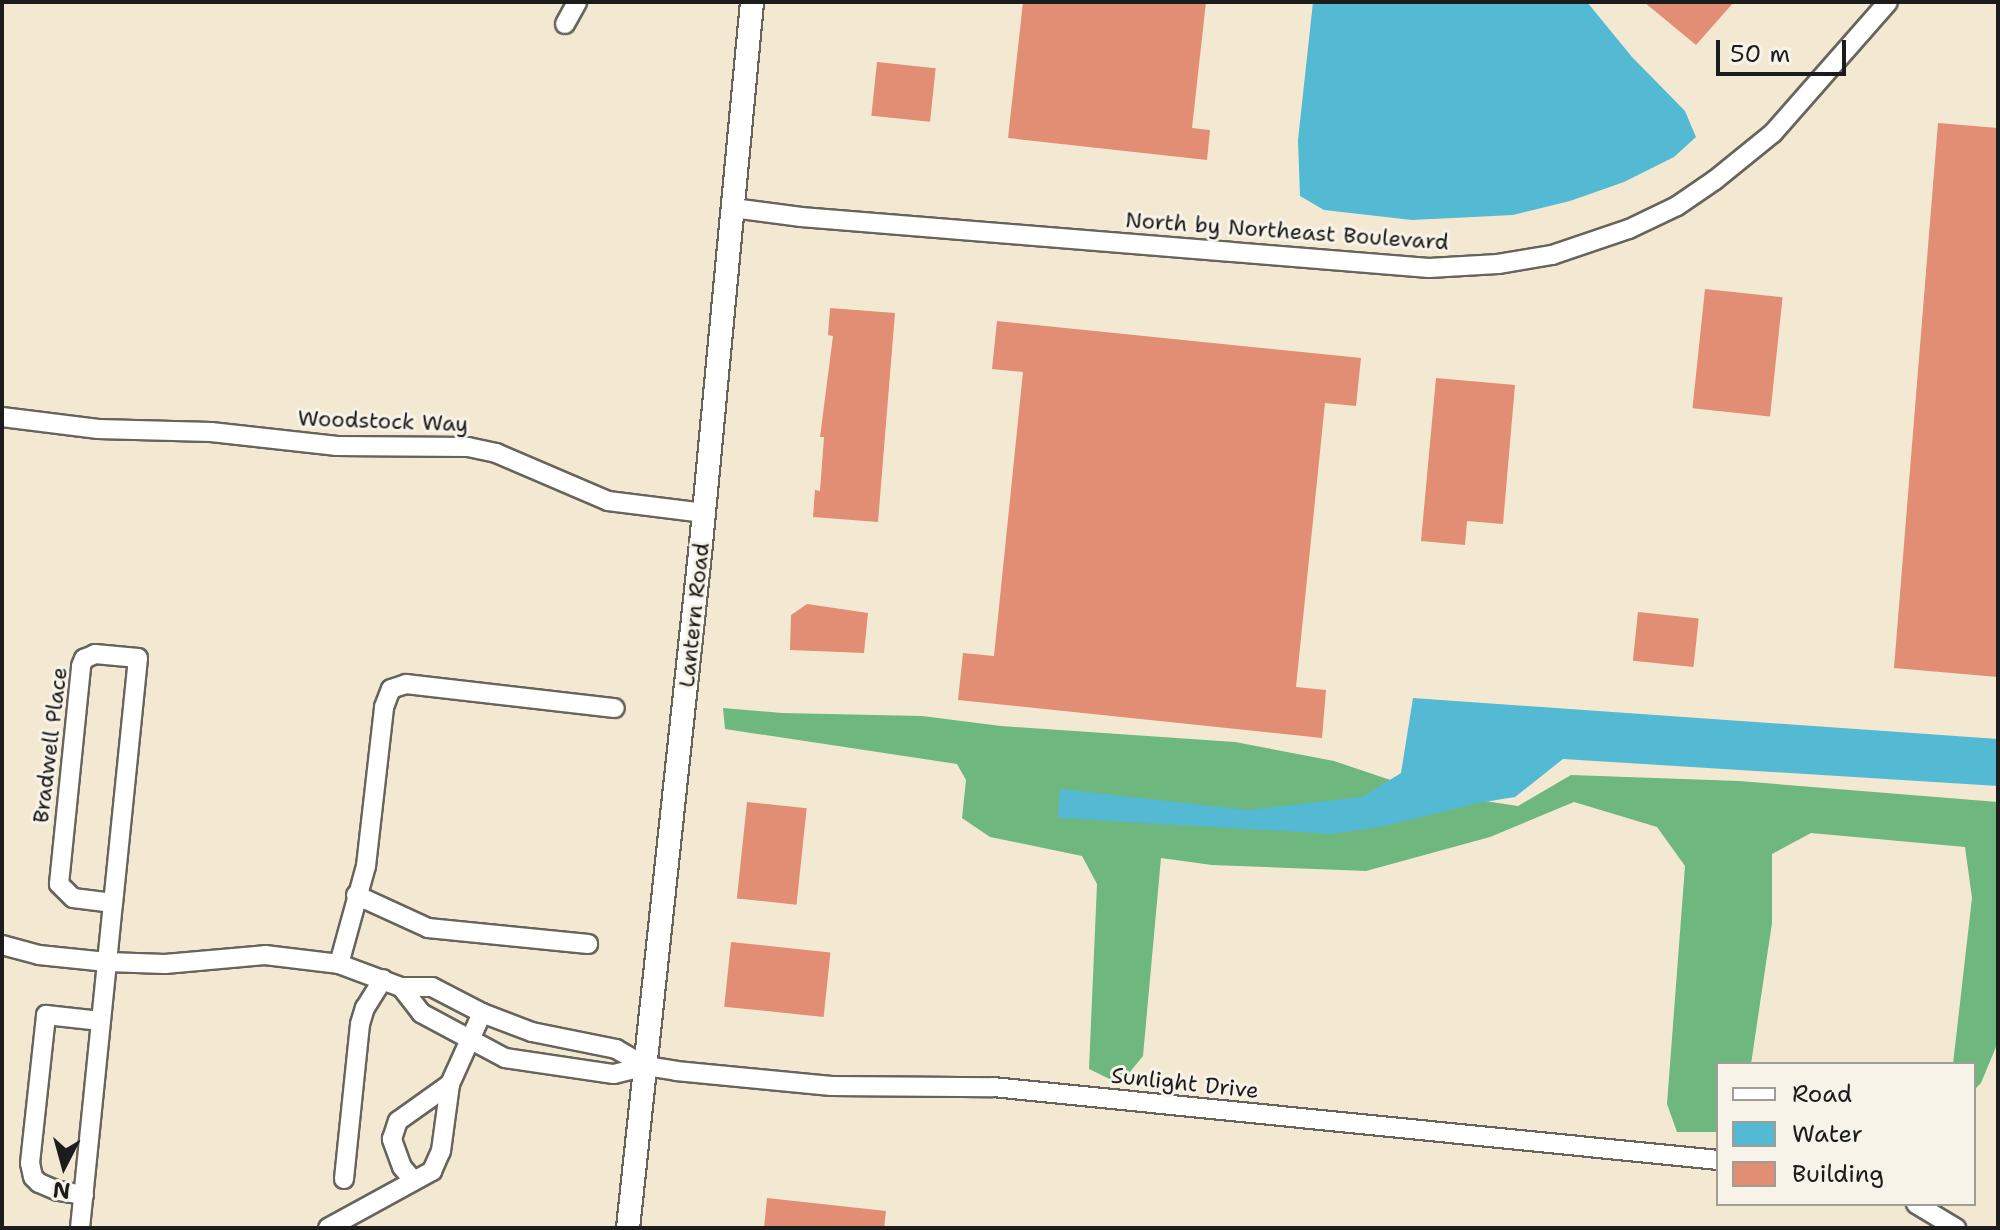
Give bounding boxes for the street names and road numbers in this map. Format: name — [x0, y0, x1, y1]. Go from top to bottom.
street label: North by Northeast Boulevard — [1124, 207, 1450, 255]
street label: Woodstock Way — [297, 405, 469, 437]
street label: Lantern Road — [673, 541, 715, 689]
street label: Bradwell Place — [27, 665, 73, 825]
street label: Sunlight Drive — [1110, 1062, 1260, 1104]

